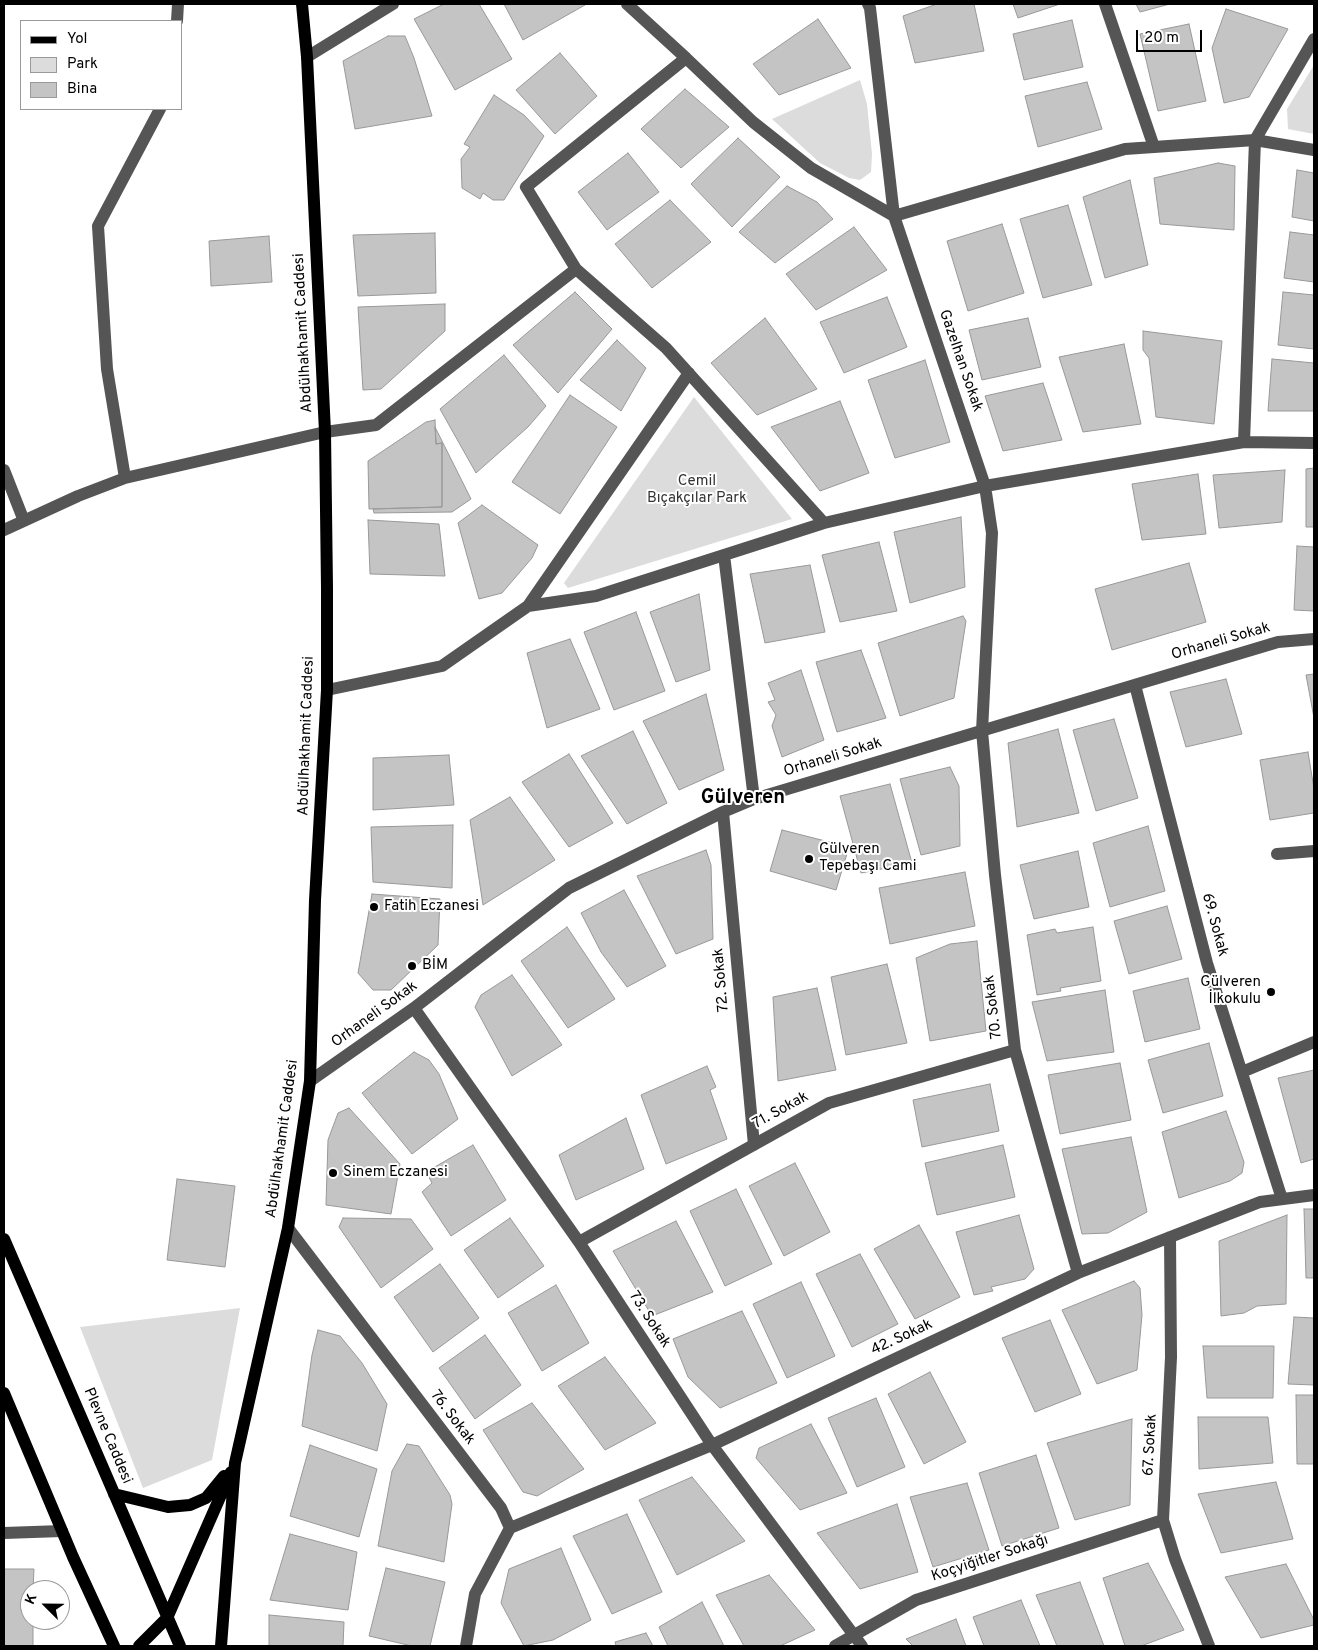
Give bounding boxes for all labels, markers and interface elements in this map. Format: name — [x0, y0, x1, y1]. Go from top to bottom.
legend — [20, 20, 182, 110]
scale bar — [1138, 20, 1204, 52]
text: 20 m — [1144, 29, 1179, 48]
text: Yol — [67, 30, 88, 49]
text: Park — [67, 55, 98, 74]
text: Bina — [67, 80, 97, 99]
street label: Abdülhakhamit Caddesi — [291, 253, 317, 413]
street label: Gazelhan Sokak — [934, 308, 986, 414]
park label: Cemil Bıçakçılar Park — [647, 473, 747, 508]
street label: Orhaneli Sokak — [1170, 619, 1272, 665]
street label: Abdülhakhamit Caddesi — [295, 656, 319, 816]
street label: Orhaneli Sokak — [782, 734, 884, 782]
district label: Gülveren — [701, 787, 785, 811]
place label: Gülveren Tepebaşı Cami — [819, 841, 917, 876]
marker: Gülveren Tepebaşı Cami — [803, 853, 815, 865]
street label: 69. Sokak — [1197, 891, 1231, 959]
place label: Fatih Eczanesi — [384, 898, 479, 916]
marker: Fatih Eczanesi — [368, 901, 380, 913]
street label: 72. Sokak — [710, 947, 734, 1013]
place label: BİM — [422, 957, 448, 975]
marker: BİM — [406, 960, 418, 972]
street label: 70. Sokak — [981, 974, 1007, 1040]
place label: Gülveren İlkokulu — [1200, 974, 1261, 1009]
street label: Orhaneli Sokak — [328, 978, 422, 1052]
marker: Gülveren İlkokulu — [1265, 986, 1277, 998]
street label: Abdülhakhamit Caddesi — [263, 1059, 303, 1219]
street label: 71. Sokak — [750, 1088, 812, 1134]
place label: Sinem Eczanesi — [343, 1164, 448, 1182]
marker: Sinem Eczanesi — [327, 1167, 339, 1179]
street label: 73. Sokak — [624, 1288, 674, 1352]
street label: 42. Sokak — [868, 1316, 936, 1360]
street label: Plevne Caddesi — [79, 1385, 135, 1487]
street label: 76. Sokak — [426, 1387, 478, 1449]
street label: 67. Sokak — [1140, 1413, 1162, 1477]
street label: Koçyiğitler Sokağı — [929, 1532, 1051, 1586]
north arrow — [20, 1580, 70, 1630]
text: K — [22, 1591, 41, 1607]

